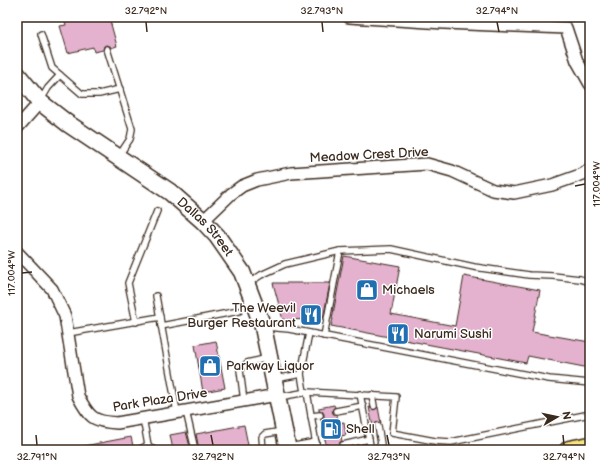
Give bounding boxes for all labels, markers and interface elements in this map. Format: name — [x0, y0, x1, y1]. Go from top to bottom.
text: 32.792°N — [125, 5, 167, 17]
text: 32.793°N — [301, 5, 343, 17]
text: 32.794°N — [476, 5, 518, 17]
street label: Meadow Crest Drive — [309, 144, 429, 166]
text: 117.004°W — [591, 161, 603, 207]
street label: Dallas Street — [174, 194, 237, 259]
text: 117.004°W — [6, 250, 18, 296]
shop icon: Michaels — [354, 277, 380, 303]
place label: Michaels — [382, 282, 435, 298]
place label: The Weevil Burger Restaurant — [187, 300, 296, 331]
restaurant icon: The Weevil Burger Restaurant — [298, 302, 324, 328]
restaurant icon: Narumi Sushi — [385, 321, 411, 347]
place label: Narumi Sushi — [414, 326, 492, 342]
shop icon: Parkway Liquor — [197, 353, 223, 379]
place label: Parkway Liquor — [226, 358, 314, 374]
street label: Park Plaza Drive — [112, 385, 209, 415]
north arrow — [537, 397, 577, 437]
text: N — [559, 410, 573, 421]
fuel station icon: Shell — [318, 416, 344, 442]
place label: Shell — [346, 421, 375, 437]
text: 32.791°N — [17, 451, 57, 463]
text: 32.792°N — [192, 451, 234, 463]
text: 32.793°N — [368, 451, 410, 463]
text: 32.794°N — [543, 451, 585, 463]

